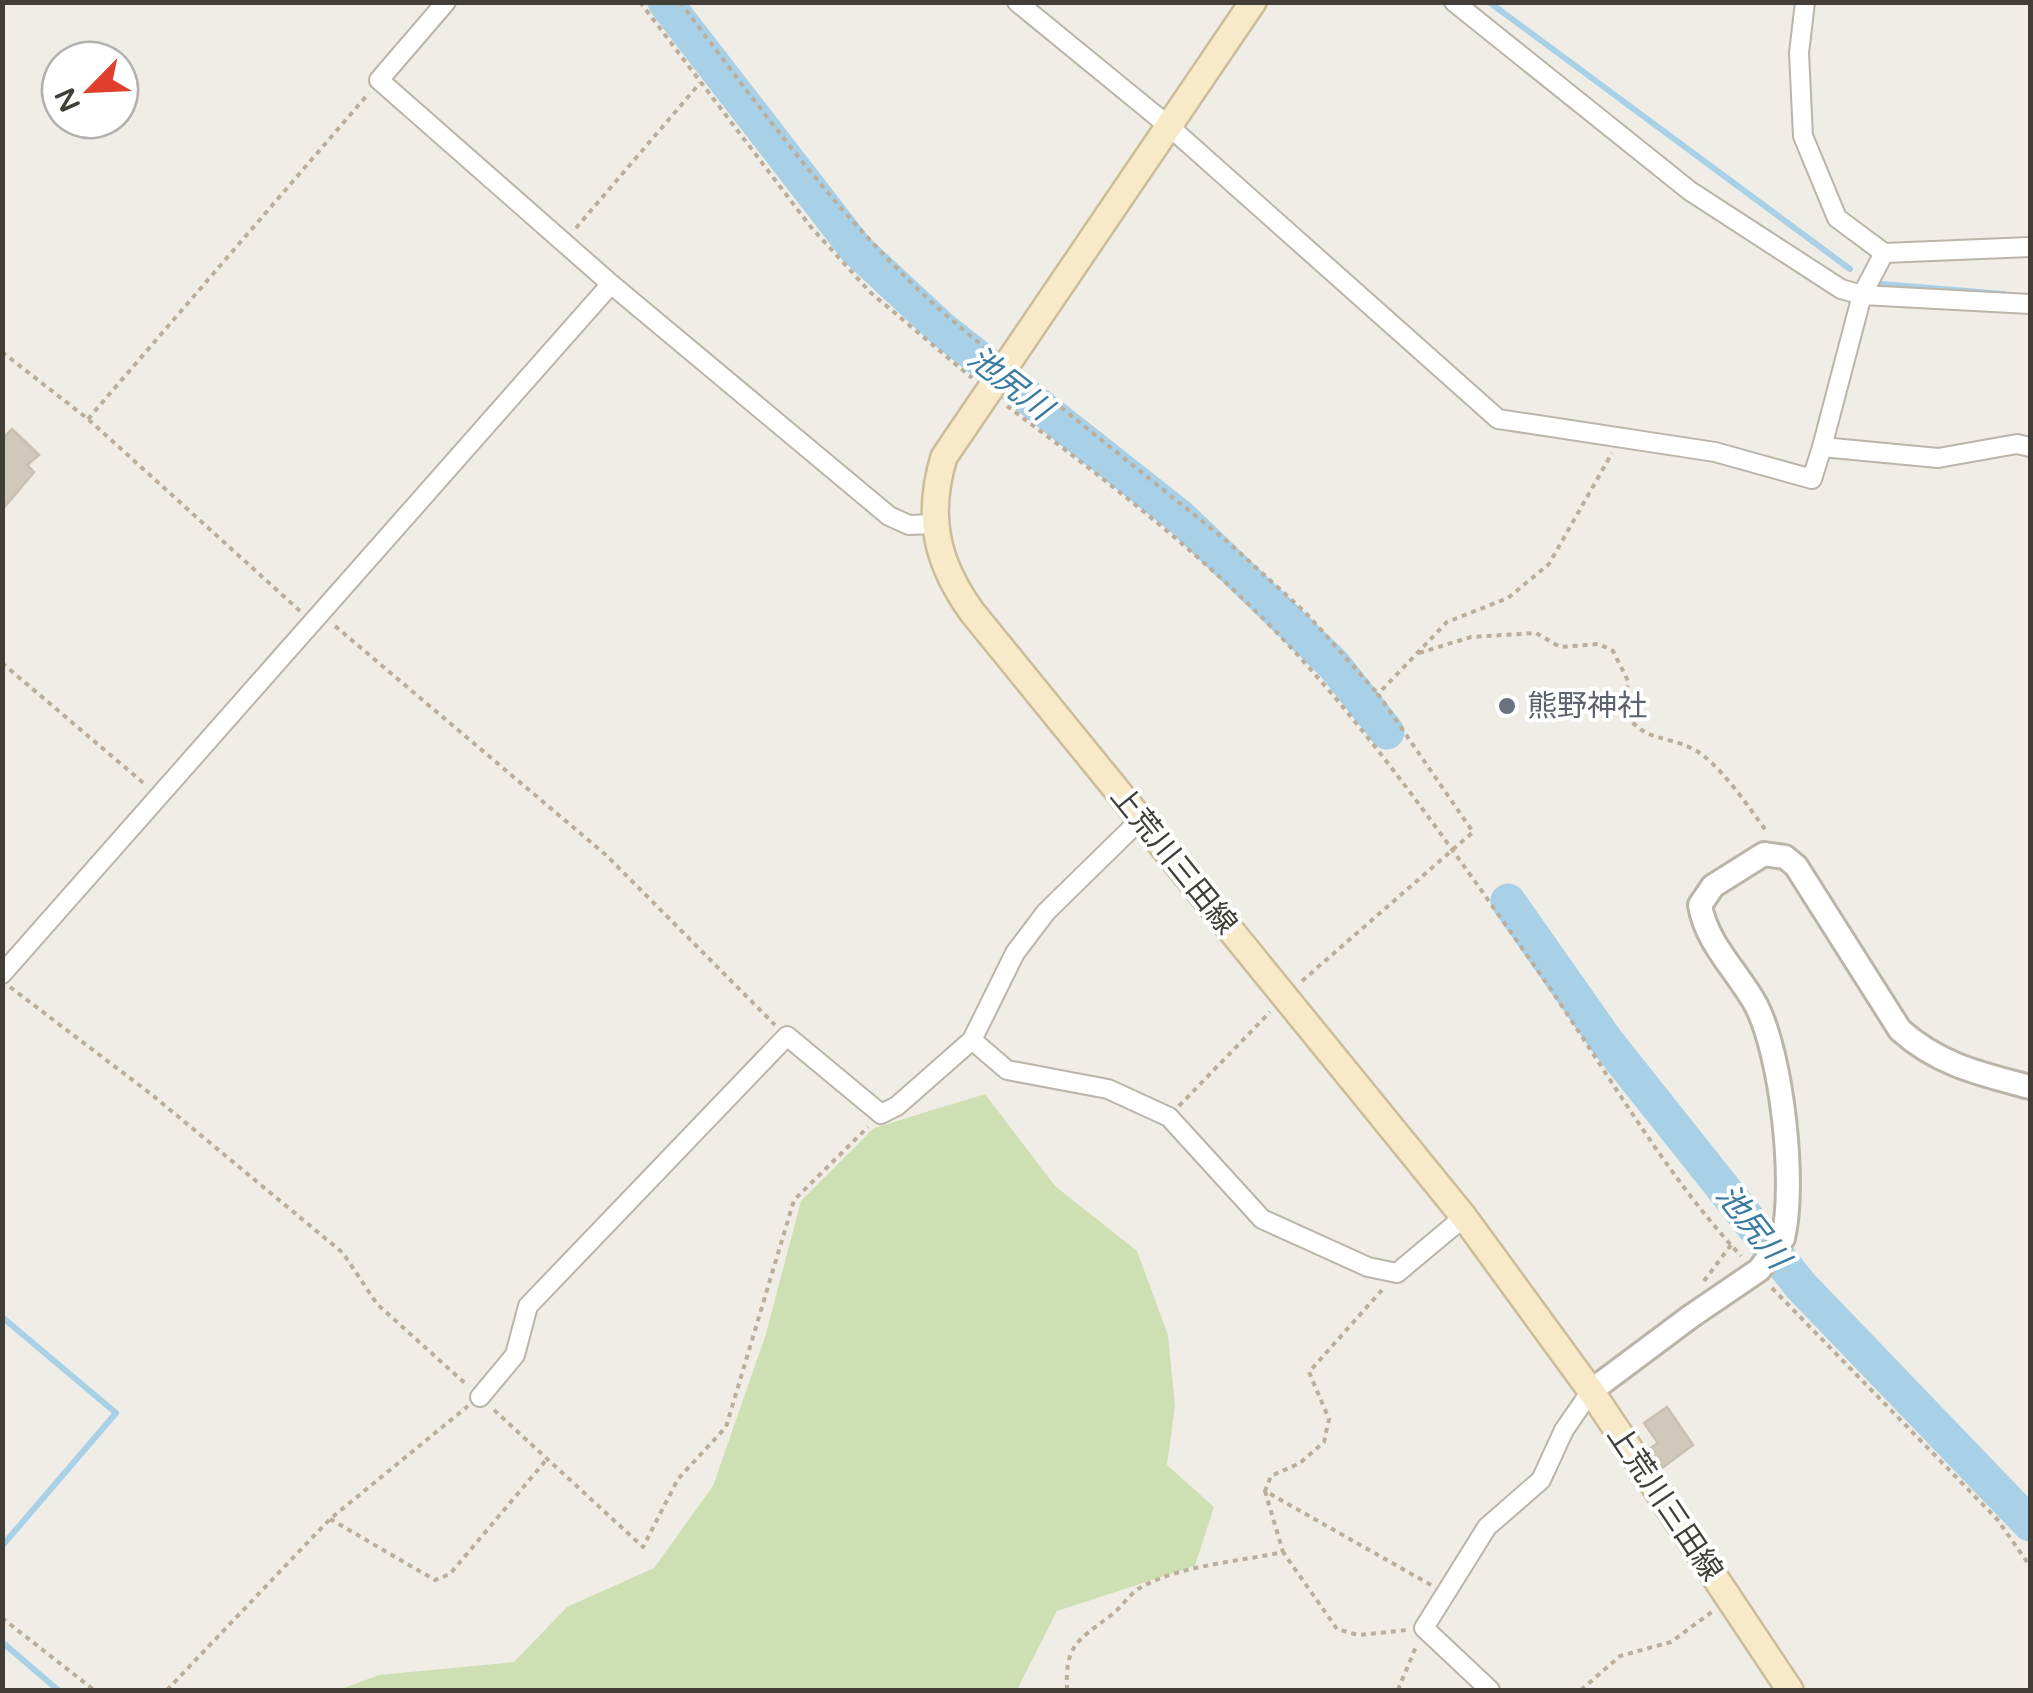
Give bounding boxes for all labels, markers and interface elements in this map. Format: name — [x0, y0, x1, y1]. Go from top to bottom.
north arrow — [40, 40, 140, 140]
text: N — [48, 83, 88, 117]
water label: 池尻川 — [960, 339, 1061, 430]
place label: 熊野神社 — [1527, 688, 1647, 725]
marker: 熊野神社 — [1496, 695, 1518, 717]
street label: 上荒川三田線 — [1103, 779, 1245, 942]
water label: 池尻川 — [1708, 1177, 1799, 1278]
street label: 上荒川三田線 — [1599, 1418, 1730, 1588]

